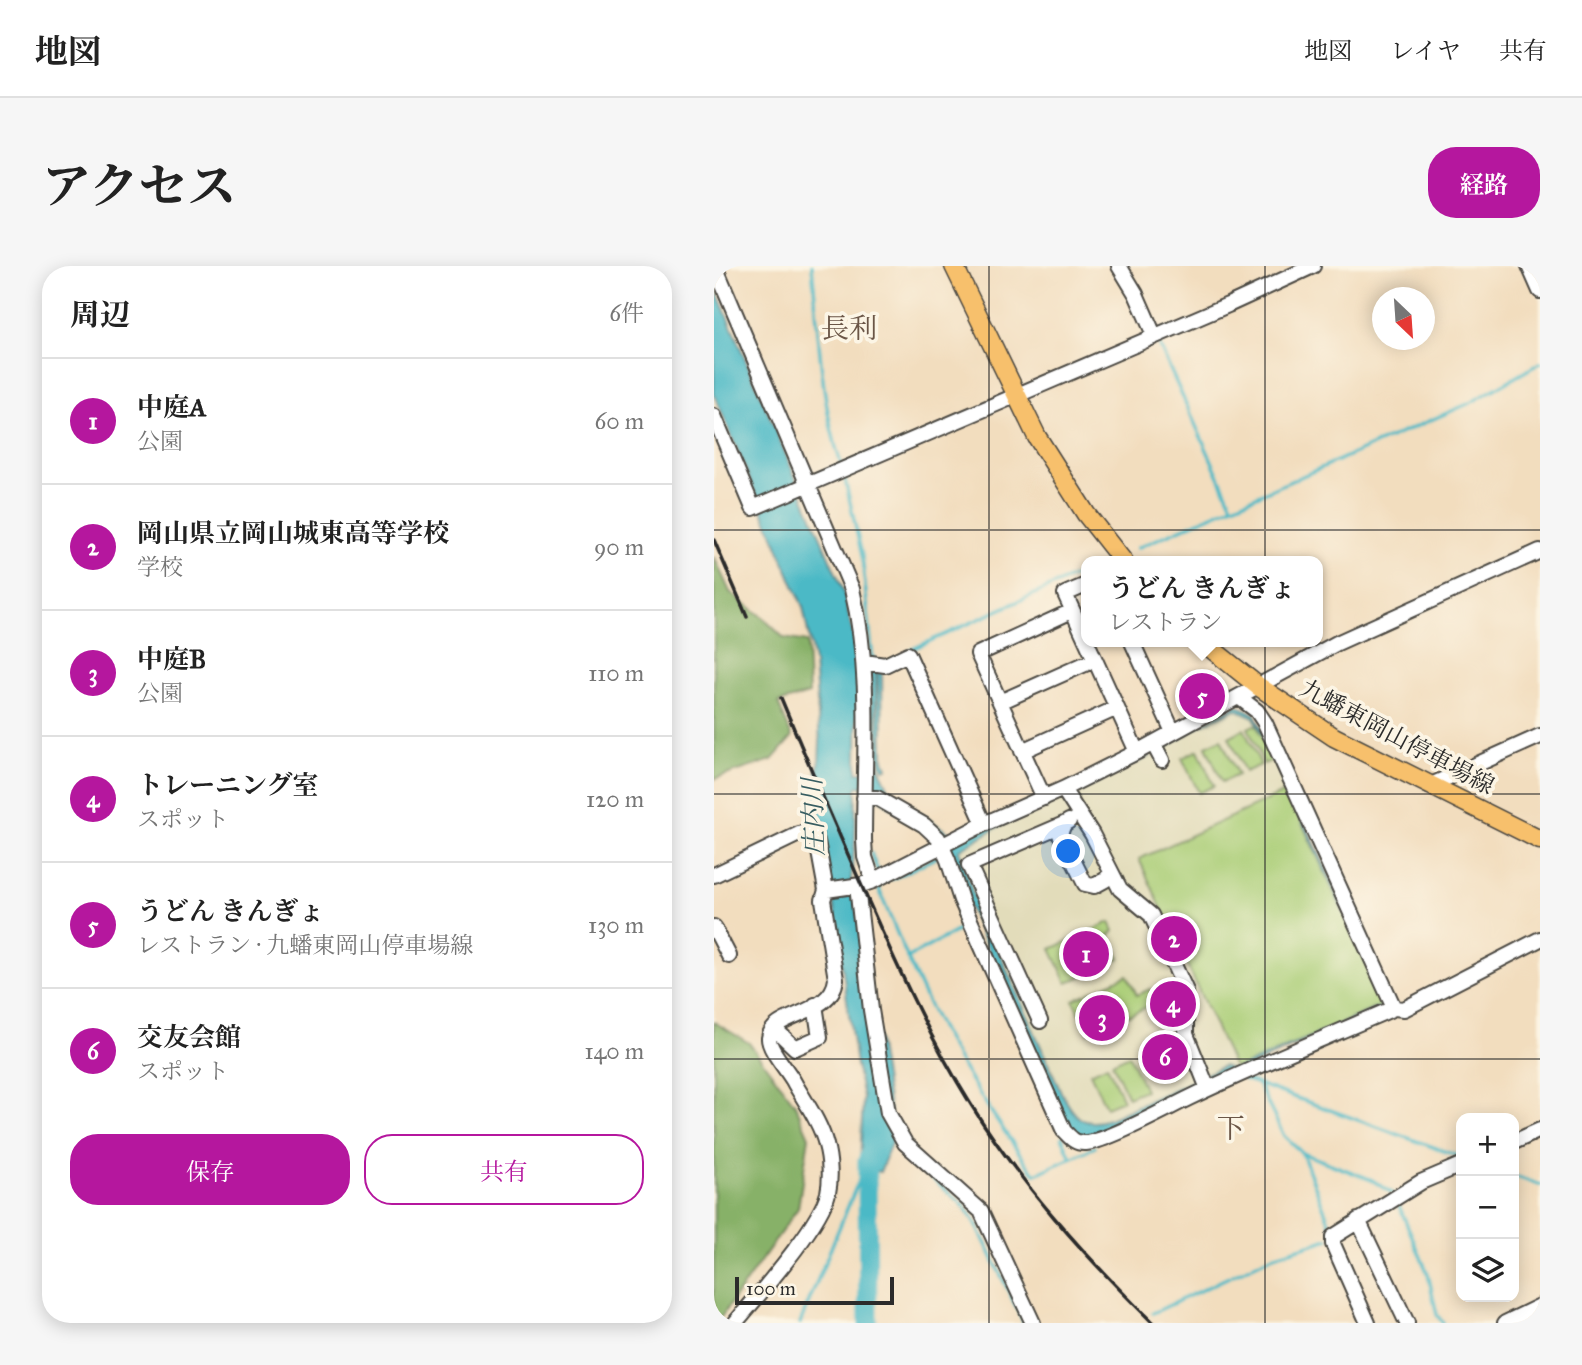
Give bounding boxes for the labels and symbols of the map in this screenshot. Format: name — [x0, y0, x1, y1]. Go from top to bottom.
north arrow — [1372, 287, 1435, 350]
district label: 長利 — [821, 311, 877, 346]
pin: 5 — [1179, 670, 1225, 722]
street label: 九蟠東岡山停車場線 — [1295, 673, 1499, 801]
water label: 庄内川 — [796, 774, 830, 857]
your location — [1051, 834, 1085, 868]
pin: 2 — [1151, 913, 1197, 965]
pin: 1 — [1063, 928, 1109, 980]
pin: 4 — [1150, 978, 1196, 1030]
pin: 3 — [1079, 992, 1125, 1044]
pin: 6 — [1142, 1031, 1188, 1083]
district label: 下 — [1217, 1111, 1245, 1146]
scale bar — [735, 1274, 894, 1306]

